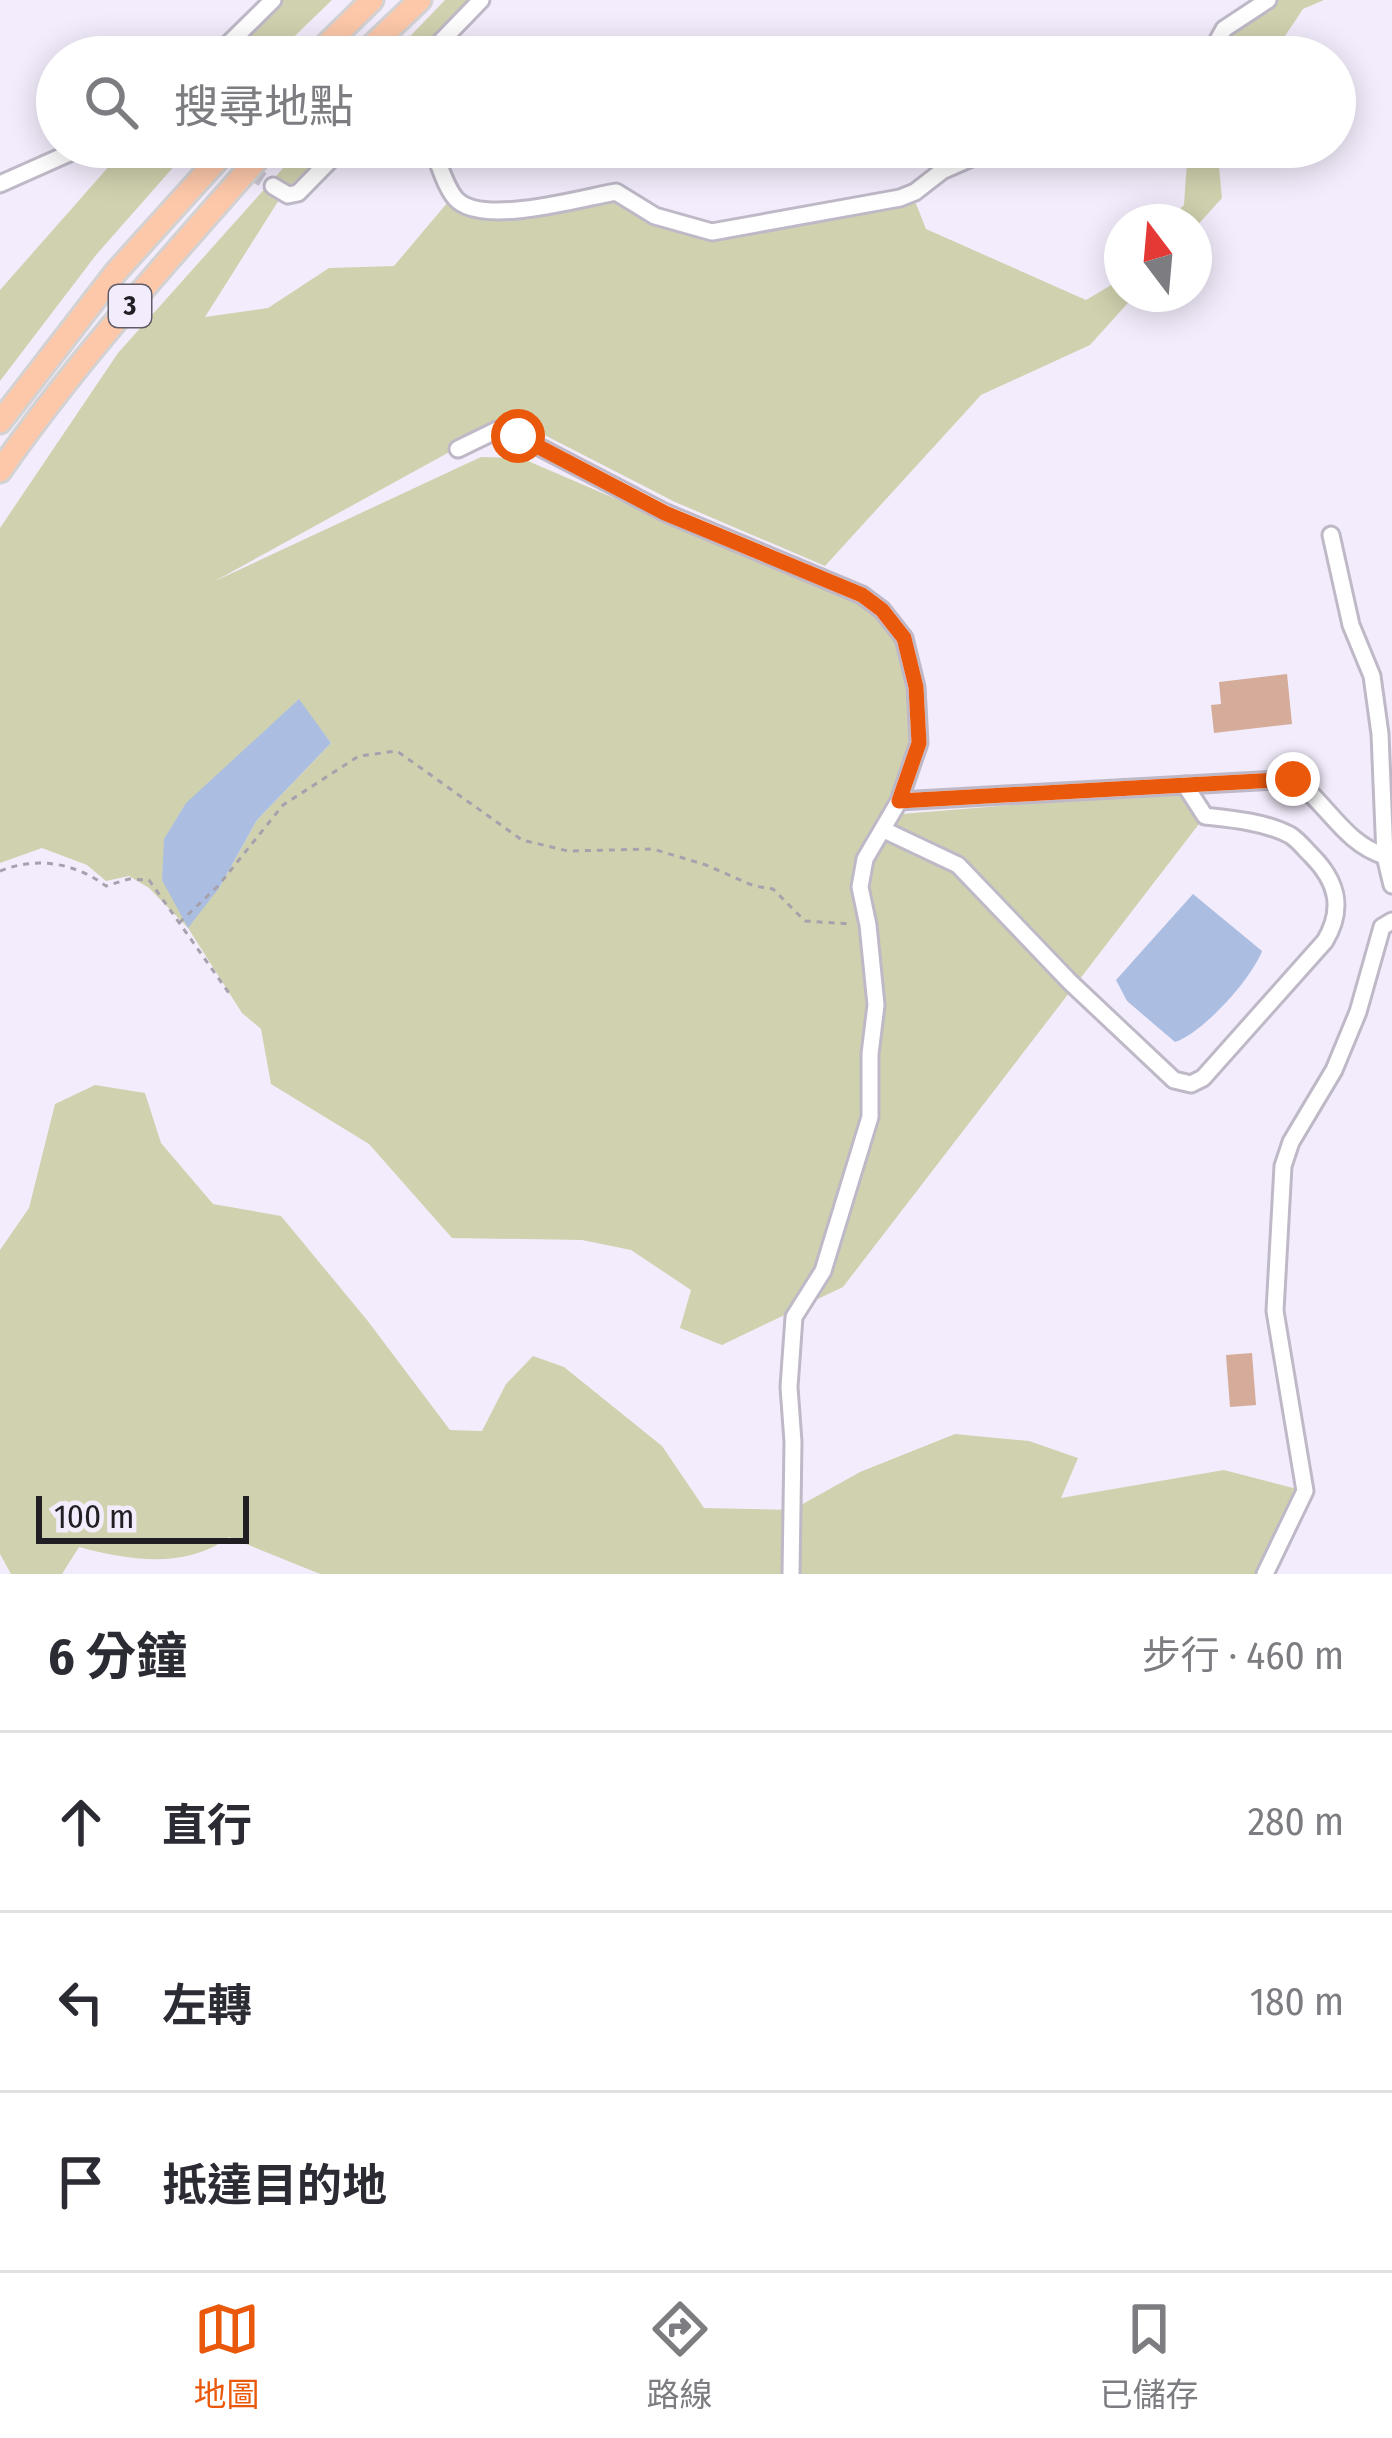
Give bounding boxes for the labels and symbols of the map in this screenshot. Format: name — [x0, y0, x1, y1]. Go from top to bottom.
north arrow — [1104, 204, 1212, 312]
road number: 3 — [109, 285, 151, 327]
route start — [491, 409, 545, 463]
route end — [1266, 752, 1320, 806]
scale bar — [36, 1490, 249, 1543]

